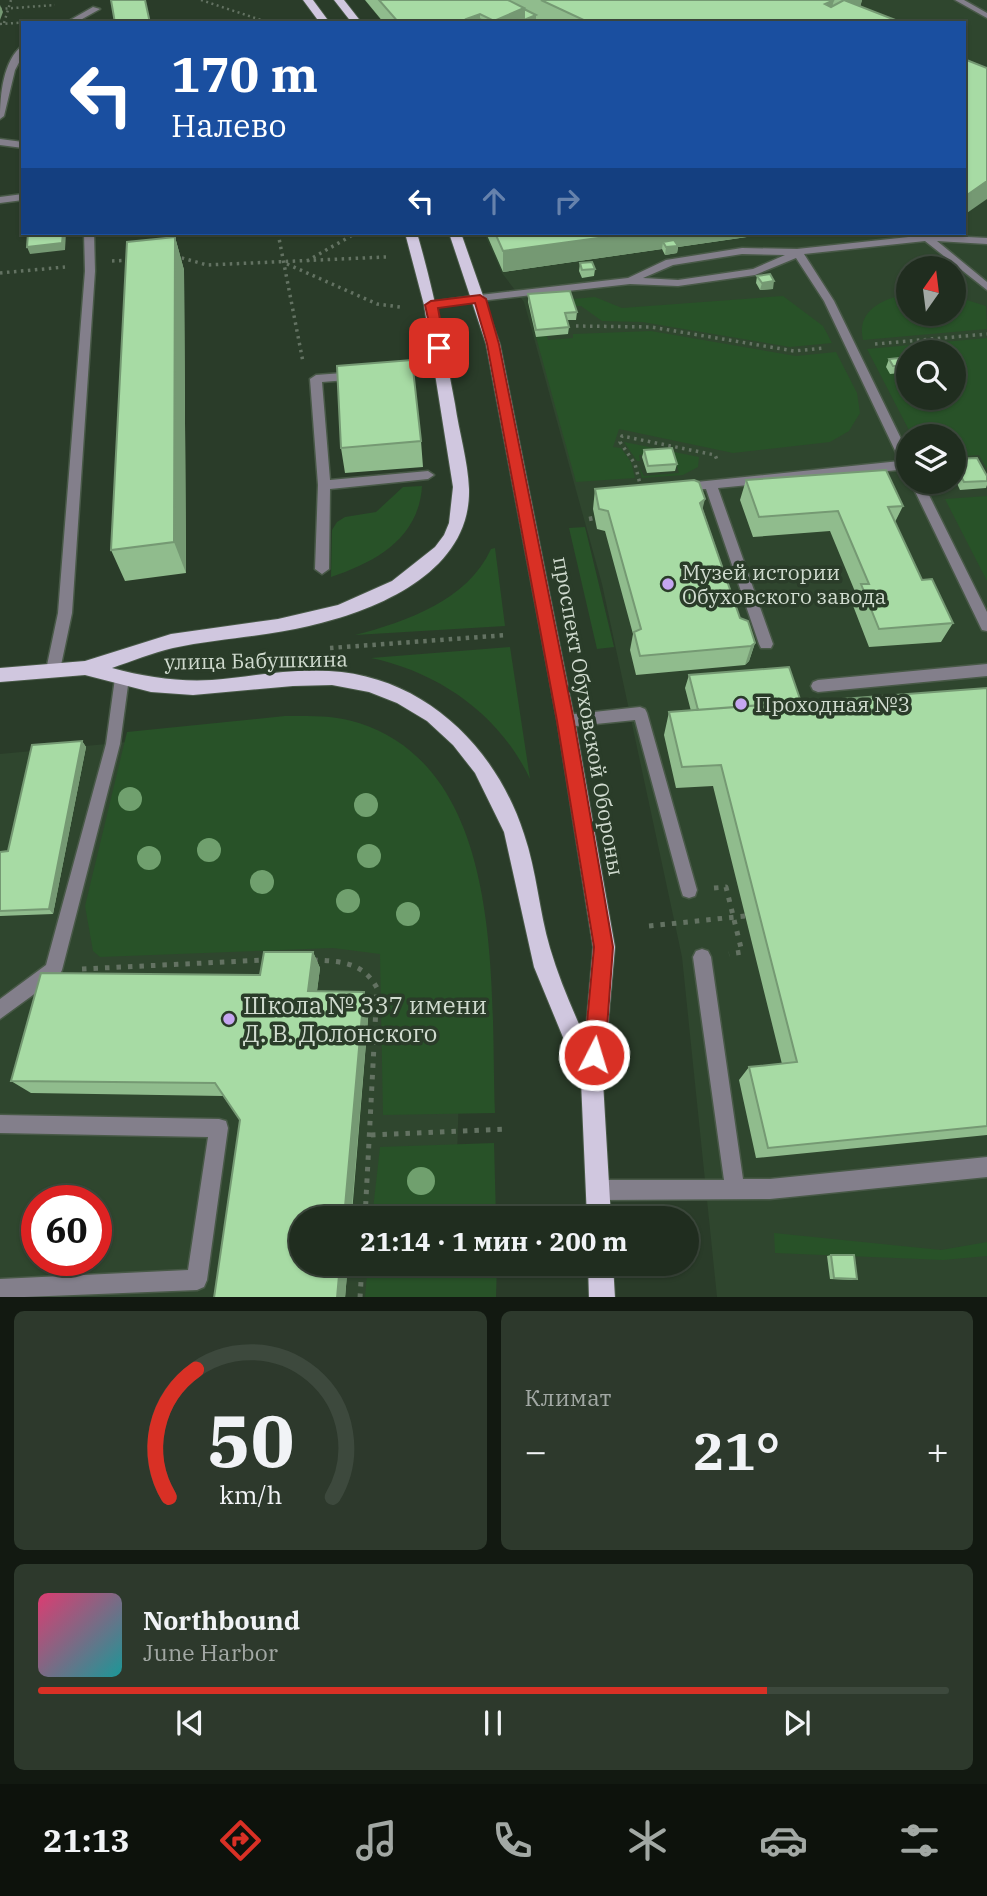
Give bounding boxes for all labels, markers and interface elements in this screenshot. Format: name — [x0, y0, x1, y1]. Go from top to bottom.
text: 170 m — [171, 42, 318, 105]
icon: left — [56, 49, 147, 140]
text: Налево — [171, 104, 287, 146]
icon: left — [402, 182, 440, 220]
icon: ahead — [475, 182, 513, 220]
icon: right — [548, 182, 586, 220]
north arrow — [896, 256, 966, 326]
map controls — [896, 256, 966, 494]
pin — [409, 318, 469, 378]
icon: arrive — [420, 329, 458, 367]
button: search — [896, 340, 966, 410]
button: layers — [896, 424, 966, 494]
street label: проспект Обуховской Обороны — [547, 554, 631, 878]
place label: Музей истории Обуховского завода — [682, 558, 886, 610]
marker: Музей истории Обуховского завода — [660, 576, 676, 592]
street label: улица Бабушкина — [164, 644, 348, 676]
place label: Проходная №3 — [755, 690, 910, 718]
marker: Проходная №3 — [733, 696, 749, 712]
place label: Школа № 337 имени Д. В. Долонского — [243, 989, 487, 1049]
marker: Школа № 337 имени Д. В. Долонского — [221, 1011, 237, 1027]
position arrow — [557, 1018, 631, 1092]
speed limit sign: 60 — [21, 1185, 112, 1276]
text: 21:14 · 1 мин · 200 m — [360, 1224, 628, 1258]
text: Климат — [525, 1382, 611, 1412]
text: 50 — [207, 1392, 294, 1487]
text: 21° — [693, 1417, 780, 1484]
text: − — [525, 1426, 547, 1475]
text: + — [926, 1426, 949, 1475]
text: km/h — [219, 1477, 282, 1510]
text: Northbound — [143, 1603, 300, 1637]
text: June Harbor — [143, 1637, 278, 1667]
icon: previous — [171, 1704, 209, 1742]
icon: pause — [474, 1704, 512, 1742]
icon: next — [778, 1704, 816, 1742]
icon: directions — [216, 1816, 265, 1865]
icon: music — [352, 1816, 401, 1865]
icon: phone — [488, 1816, 537, 1865]
icon: climate — [623, 1816, 672, 1865]
icon: car — [759, 1816, 808, 1865]
icon: filters — [895, 1816, 944, 1865]
text: 21:13 — [43, 1819, 130, 1861]

